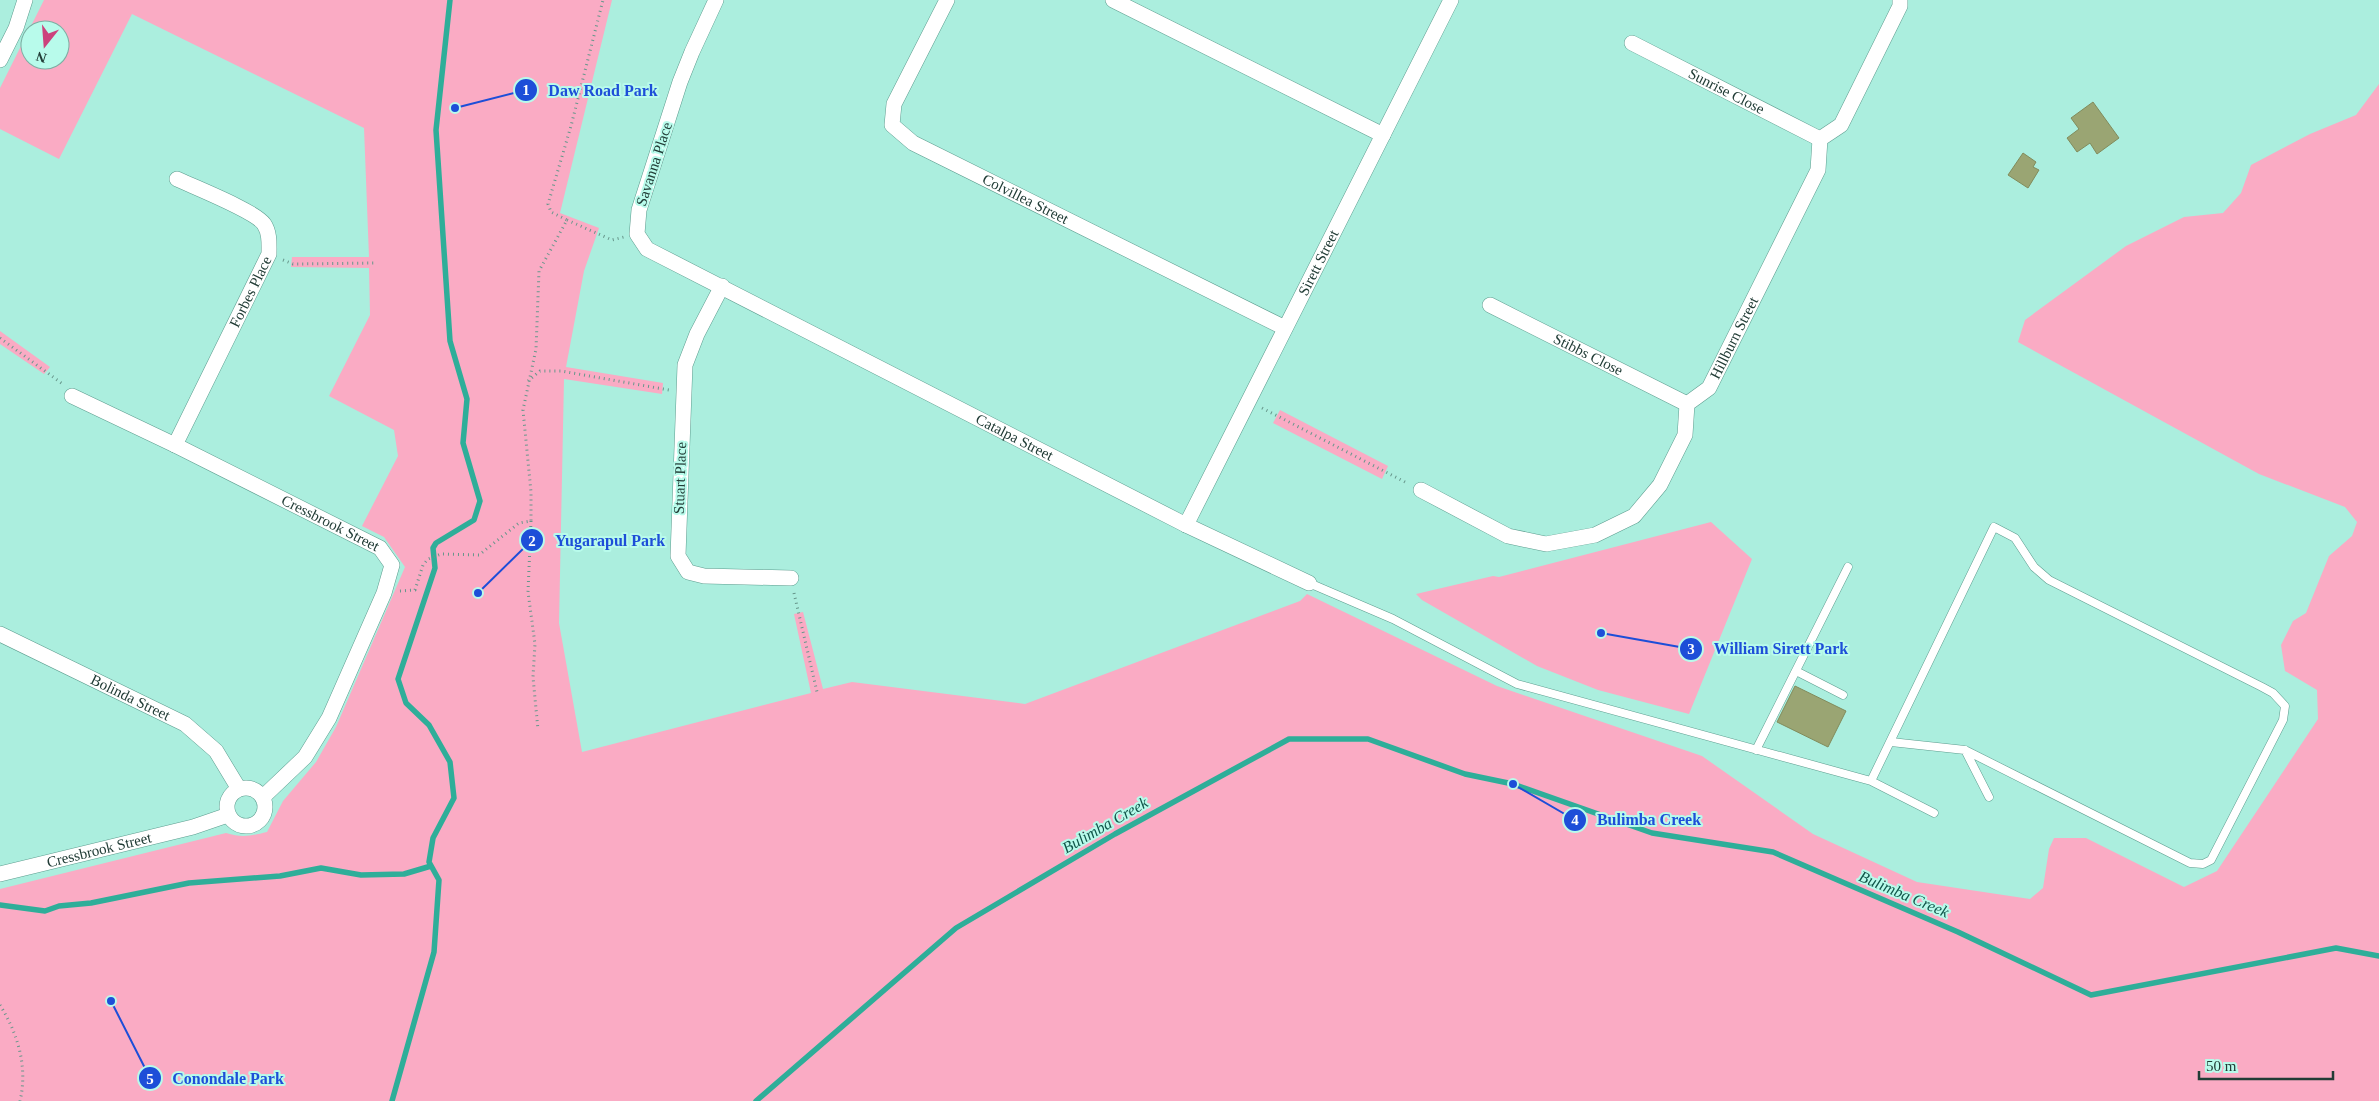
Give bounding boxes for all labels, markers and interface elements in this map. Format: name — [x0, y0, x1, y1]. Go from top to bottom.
north arrow — [20, 20, 70, 70]
text: N — [34, 48, 48, 66]
street label: Sunrise Close — [1686, 65, 1767, 117]
callout: Daw Road Park — [513, 75, 668, 106]
text: 1 — [522, 82, 530, 98]
text: Daw Road Park — [548, 82, 658, 99]
street label: Savanna Place — [633, 120, 675, 208]
street label: Colvillea Street — [980, 171, 1072, 227]
street label: Sirett Street — [1295, 226, 1342, 298]
street label: Forbes Place — [226, 253, 275, 330]
street label: Hillburn Street — [1707, 294, 1762, 382]
street label: Stibbs Close — [1551, 330, 1626, 379]
street label: Catalpa Street — [973, 411, 1057, 464]
street label: Stuart Place — [671, 441, 689, 514]
street label: Cressbrook Street — [279, 492, 383, 555]
callout: Yugarapul Park — [520, 525, 675, 556]
text: Yugarapul Park — [555, 532, 665, 550]
text: 2 — [528, 533, 536, 549]
callout: William Sirett Park — [1679, 633, 1858, 664]
text: William Sirett Park — [1714, 640, 1848, 657]
text: 3 — [1687, 641, 1695, 657]
street label: Bolinda Street — [88, 671, 173, 724]
water label: Bulimba Creek — [1059, 793, 1152, 856]
callout: Bulimba Creek — [1562, 804, 1711, 835]
text: Bulimba Creek — [1597, 811, 1701, 828]
text: 4 — [1571, 812, 1579, 828]
street label: Cressbrook Street — [45, 829, 154, 870]
water label: Bulimba Creek — [1857, 867, 1952, 921]
scale bar — [2199, 1048, 2333, 1080]
text: 50 m — [2206, 1058, 2237, 1074]
callout: Conondale Park — [137, 1063, 294, 1094]
text: Conondale Park — [172, 1070, 284, 1087]
text: 5 — [146, 1071, 154, 1087]

